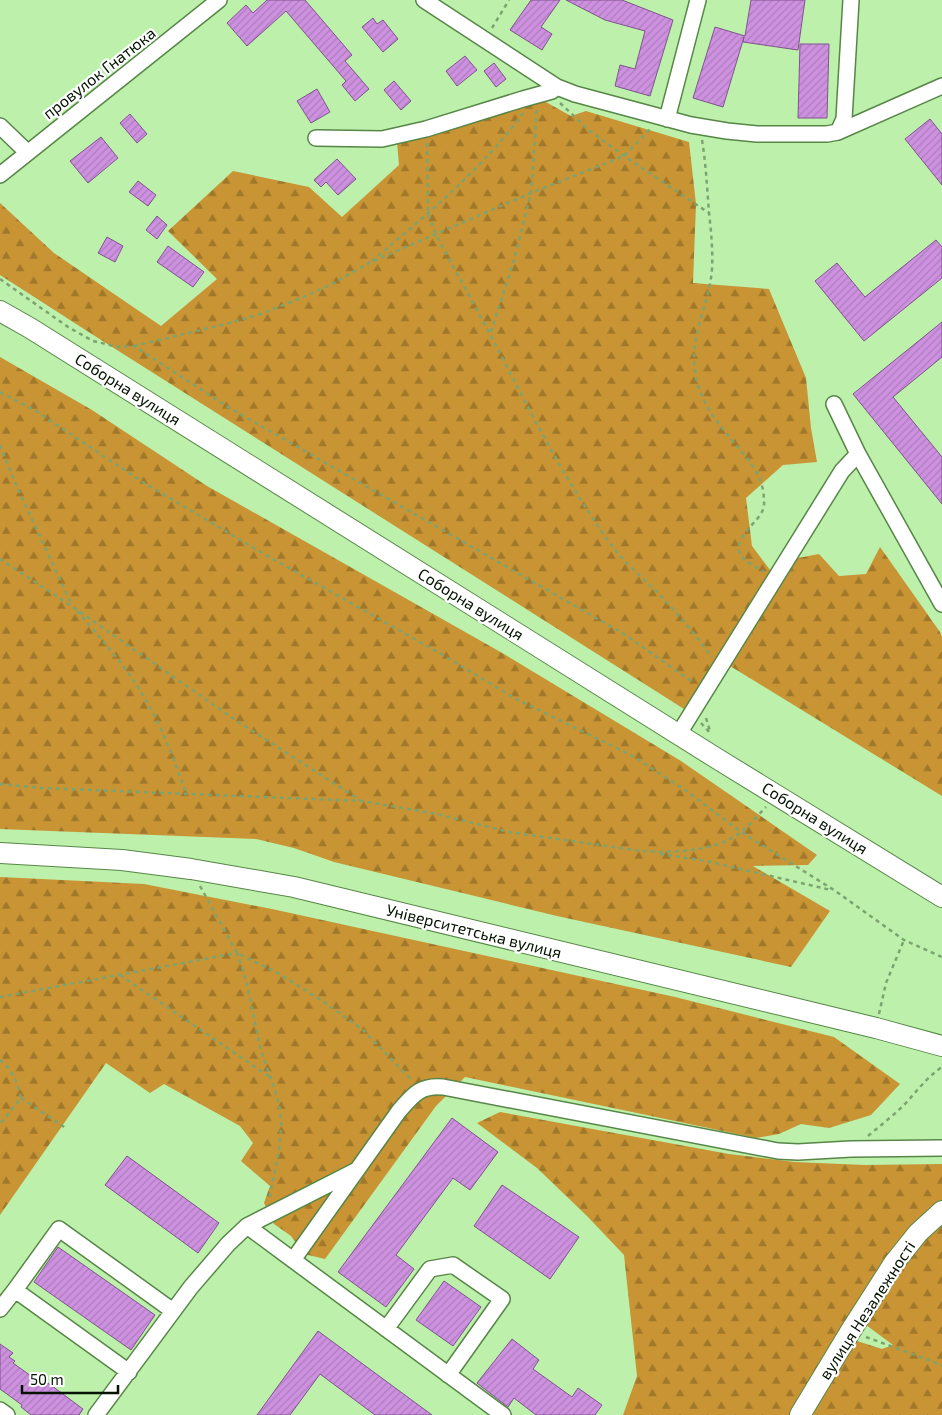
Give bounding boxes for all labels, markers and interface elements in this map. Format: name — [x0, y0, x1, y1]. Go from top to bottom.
street label: провулок Гнатюка — [39, 23, 159, 123]
street label: Соборна вулиця — [71, 349, 185, 429]
street label: Соборна вулиця — [414, 564, 528, 644]
street label: Соборна вулиця — [758, 778, 872, 858]
street label: Університетська вулиця — [384, 900, 564, 962]
street label: вулиця Незалежності — [815, 1237, 919, 1383]
scale bar — [22, 1362, 119, 1394]
text: 50 m — [30, 1370, 64, 1388]

